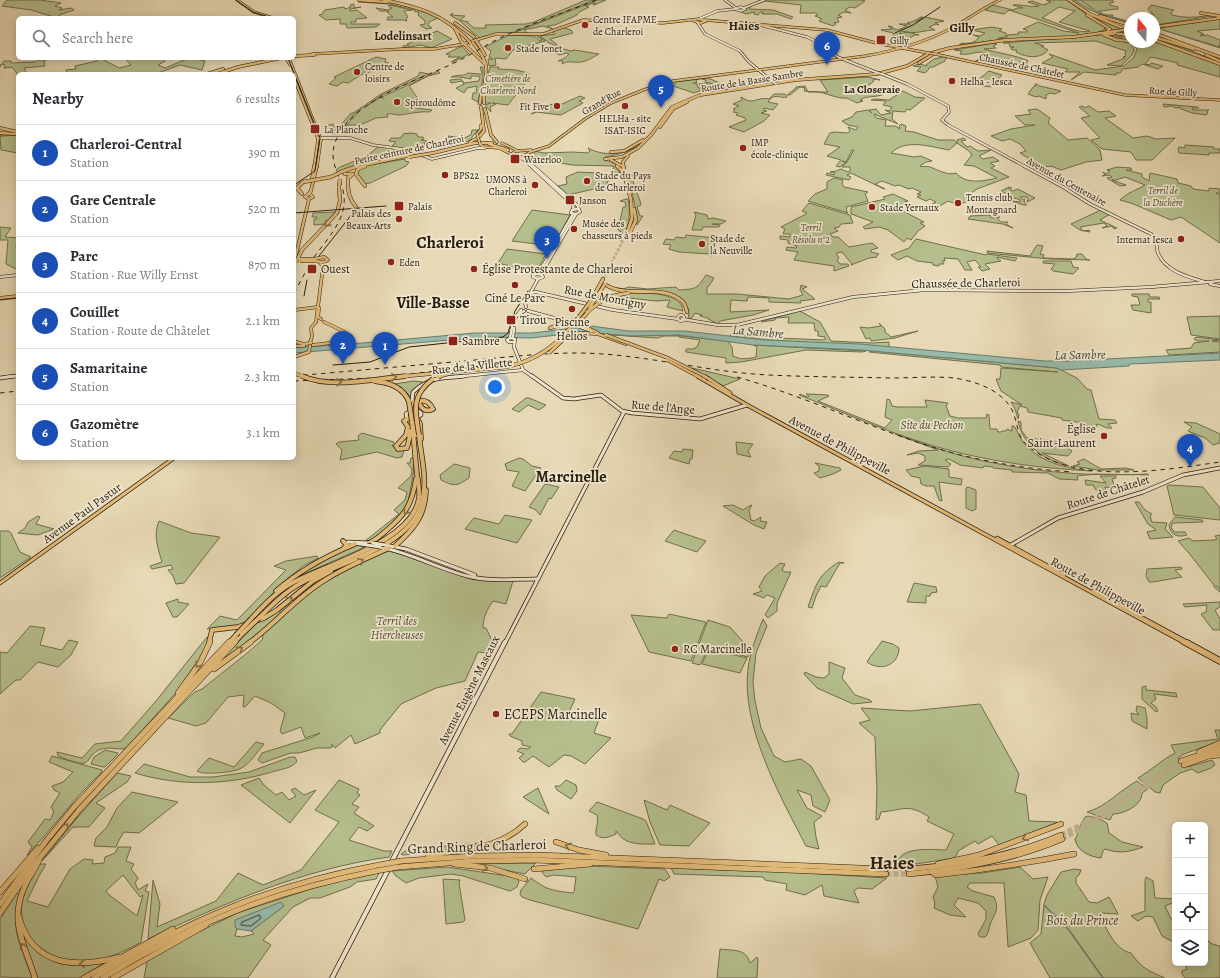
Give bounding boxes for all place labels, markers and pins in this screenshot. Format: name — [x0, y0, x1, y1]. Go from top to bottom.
place label: Centre IFAPME de Charleroi — [593, 13, 657, 38]
marker: Centre IFAPME de Charleroi — [580, 20, 590, 30]
pin: 6 — [814, 32, 840, 65]
marker: Gilly — [875, 34, 887, 46]
place label: Gilly — [890, 34, 909, 47]
place label: Stade Jonet — [516, 42, 563, 55]
marker: Stade Jonet — [503, 43, 513, 53]
place label: Centre de loisirs — [365, 60, 405, 85]
marker: Centre de loisirs — [352, 67, 362, 77]
pin: 5 — [648, 75, 674, 108]
place label: Helha - Iesca — [960, 75, 1013, 88]
marker: Helha - Iesca — [947, 76, 957, 86]
place label: Spiroudôme — [405, 96, 456, 110]
marker: Spiroudôme — [392, 97, 402, 107]
place label: Fit Five — [519, 100, 550, 113]
marker: Fit Five — [552, 101, 562, 111]
marker: HELHa - site ISAT-ISIC — [620, 101, 630, 111]
place label: HELHa - site ISAT-ISIC — [599, 112, 652, 137]
marker: La Planche — [309, 123, 321, 135]
place label: La Planche — [324, 123, 368, 136]
place label: IMP école-clinique — [751, 136, 809, 161]
marker: IMP école-clinique — [738, 143, 748, 153]
marker: Waterloo — [509, 153, 521, 165]
place label: Waterloo — [523, 153, 561, 166]
place label: BPS22 — [453, 169, 480, 182]
place label: Stade du Pays de Charleroi — [595, 169, 651, 194]
marker: BPS22 — [440, 170, 450, 180]
place label: UMONS à Charleroi — [486, 173, 527, 198]
marker: Stade du Pays de Charleroi — [582, 176, 592, 186]
marker: UMONS à Charleroi — [530, 180, 540, 190]
place label: Tennis club Montagnard — [966, 191, 1018, 216]
marker: Janson — [564, 194, 576, 206]
place label: Janson — [579, 194, 607, 207]
marker: Tennis club Montagnard — [953, 198, 963, 208]
marker: Palais — [393, 200, 405, 212]
place label: Palais — [408, 200, 432, 213]
place label: Stade Yernaux — [880, 201, 939, 214]
marker: Stade Yernaux — [867, 202, 877, 212]
place label: Palais des Beaux-Arts — [346, 207, 391, 232]
marker: Palais des Beaux-Arts — [394, 214, 404, 224]
place label: Musée des chasseurs à pieds — [582, 217, 653, 243]
marker: Musée des chasseurs à pieds — [569, 224, 579, 234]
pin: 3 — [534, 226, 560, 259]
place label: Stade de la Neuville — [710, 232, 753, 257]
place label: Internat Iesca — [1116, 233, 1173, 246]
marker: Internat Iesca — [1176, 234, 1186, 244]
marker: Stade de la Neuville — [697, 239, 707, 249]
place label: Eden — [399, 256, 421, 269]
marker: Eden — [386, 257, 396, 267]
place label: Ouest — [321, 261, 350, 277]
place label: Église Protestante de Charleroi — [482, 261, 633, 277]
marker: Ouest — [306, 263, 318, 275]
marker: Église Protestante de Charleroi — [469, 264, 479, 274]
marker: Ciné Le Parc — [510, 280, 520, 290]
place label: Ciné Le Parc — [485, 290, 545, 306]
marker: Piscine Helios — [567, 304, 577, 314]
place label: Tirou — [520, 312, 547, 328]
marker: Tirou — [505, 314, 517, 326]
place label: Piscine Helios — [554, 314, 590, 344]
pin: 2 — [330, 331, 356, 364]
pin: 1 — [372, 332, 398, 365]
place label: Sambre — [462, 333, 500, 349]
marker: Sambre — [447, 335, 459, 347]
place label: Église Saint-Laurent — [1028, 421, 1096, 451]
marker: Église Saint-Laurent — [1099, 431, 1109, 441]
pin: 4 — [1177, 434, 1203, 467]
place label: RC Marcinelle — [683, 641, 752, 657]
marker: RC Marcinelle — [670, 644, 680, 654]
place label: ECEPS Marcinelle — [504, 705, 607, 724]
marker: ECEPS Marcinelle — [491, 709, 501, 719]

